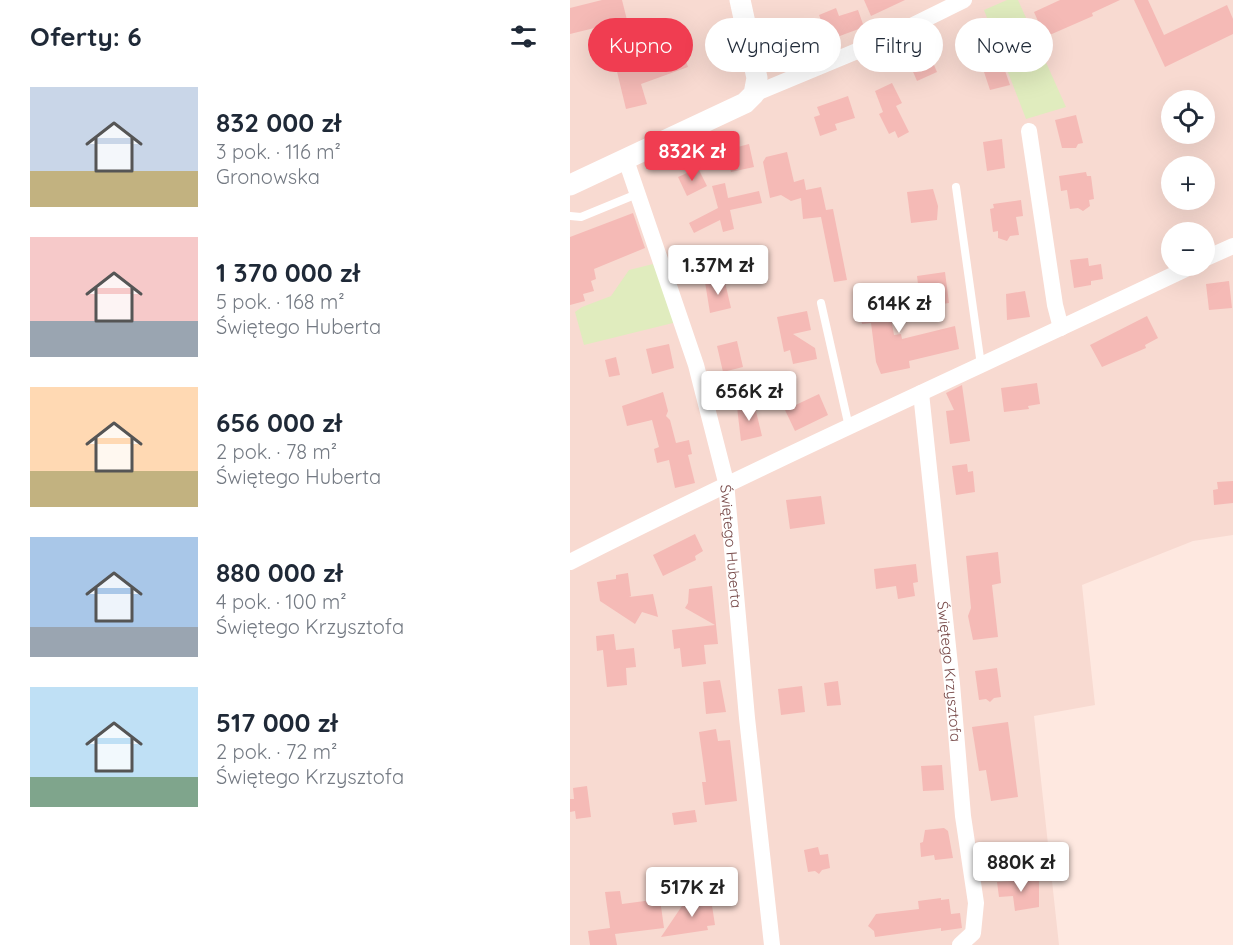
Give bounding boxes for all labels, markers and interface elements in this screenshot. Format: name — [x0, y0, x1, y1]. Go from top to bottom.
chip: Kupno — [588, 18, 693, 72]
chip: Wynajem — [705, 18, 841, 72]
chip: Filtry — [853, 18, 943, 72]
chip: Nowe — [955, 18, 1053, 72]
text: Oferty: 6 — [30, 20, 142, 53]
icon: filters — [507, 20, 540, 53]
map controls — [1161, 90, 1215, 276]
button: locate — [1161, 90, 1215, 144]
text: 832 000 zł — [216, 106, 341, 139]
icon: home — [78, 111, 150, 183]
pin: 832K zł — [637, 131, 747, 182]
text: 832K zł — [659, 138, 725, 163]
text: 3 pok. · 116 m² — [216, 139, 341, 164]
button: + — [1161, 156, 1215, 210]
text: Gronowska — [216, 164, 320, 189]
button: − — [1161, 222, 1215, 276]
pin: 1.37M zł — [656, 245, 780, 296]
text: 1.37M zł — [682, 252, 754, 277]
text: 1 370 000 zł — [216, 256, 360, 289]
icon: home — [78, 261, 150, 333]
pin: 614K zł — [844, 283, 954, 334]
text: 5 pok. · 168 m² — [216, 289, 345, 314]
text: 614K zł — [867, 290, 931, 315]
text: Świętego Huberta — [216, 314, 381, 339]
pin: 656K zł — [694, 371, 804, 422]
text: 656K zł — [715, 378, 783, 403]
text: 656 000 zł — [216, 406, 342, 439]
icon: home — [78, 411, 150, 483]
text: 2 pok. · 78 m² — [216, 439, 337, 464]
text: Świętego Huberta — [216, 464, 381, 489]
street label: Świętego Huberta — [717, 484, 747, 609]
text: 880 000 zł — [216, 556, 343, 589]
icon: home — [78, 561, 150, 633]
text: 4 pok. · 100 m² — [216, 589, 347, 614]
street label: Świętego Krzysztofa — [934, 600, 966, 743]
text: Świętego Krzysztofa — [216, 614, 404, 639]
text: 517 000 zł — [216, 706, 337, 739]
icon: home — [78, 711, 150, 783]
text: 2 pok. · 72 m² — [216, 739, 337, 764]
text: Świętego Krzysztofa — [216, 764, 404, 789]
pin: 880K zł — [966, 842, 1076, 893]
text: 880K zł — [987, 849, 1055, 874]
pin: 517K zł — [637, 867, 747, 918]
text: 517K zł — [660, 874, 724, 899]

